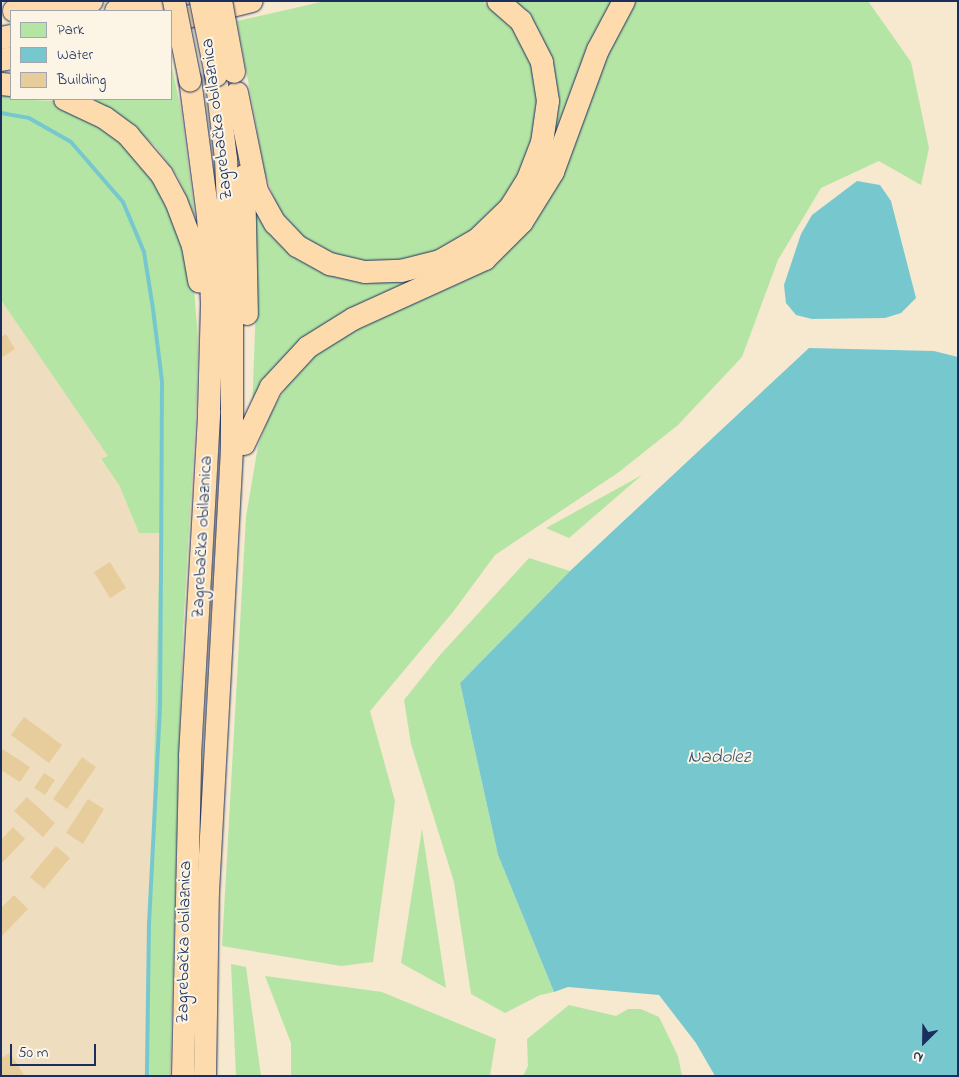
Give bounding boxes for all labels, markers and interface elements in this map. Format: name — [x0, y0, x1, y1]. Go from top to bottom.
legend — [10, 10, 172, 100]
text: Park — [57, 19, 84, 41]
street label: Zagrebačka obilaznica — [197, 37, 239, 201]
text: Water — [57, 44, 93, 66]
text: Building — [57, 69, 106, 91]
street label: Zagrebačka obilaznica — [188, 455, 218, 619]
water label: Nadolez — [688, 747, 750, 769]
street label: Zagrebačka obilaznica — [173, 860, 197, 1024]
north arrow — [899, 1017, 949, 1067]
scale bar — [12, 1034, 99, 1066]
text: 50 m — [18, 1042, 48, 1064]
text: N — [909, 1045, 926, 1068]

